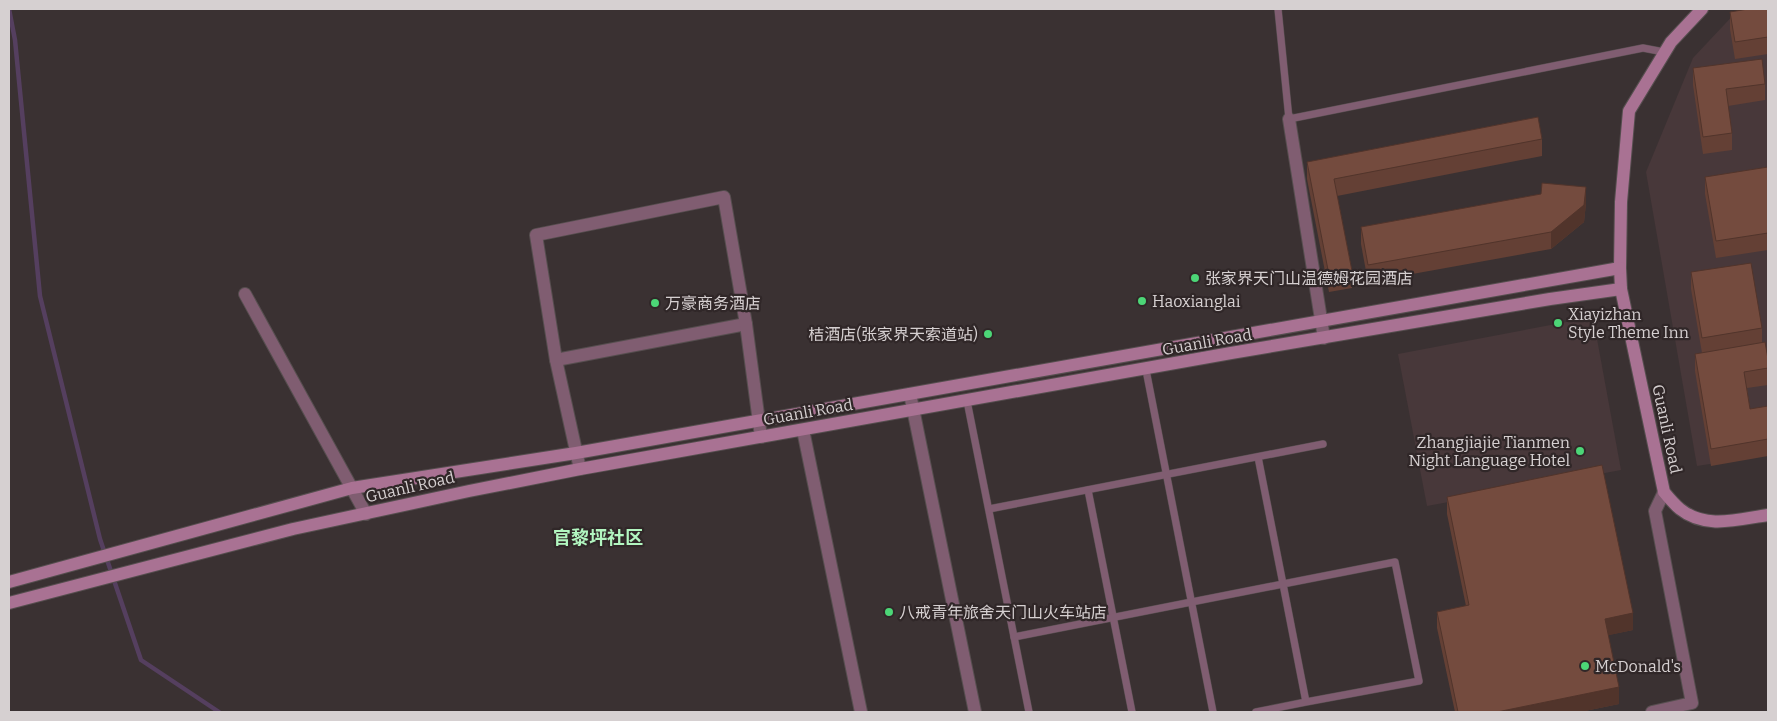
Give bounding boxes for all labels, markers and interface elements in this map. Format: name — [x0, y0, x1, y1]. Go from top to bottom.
place label: 张家界天门山温德姆花园酒店 — [1205, 269, 1413, 288]
marker: 张家界天门山温德姆花园酒店 — [1189, 272, 1201, 284]
place label: Haoxianglai — [1152, 292, 1241, 311]
place label: 万豪商务酒店 — [665, 294, 761, 313]
marker: Haoxianglai — [1136, 295, 1148, 307]
marker: 万豪商务酒店 — [649, 297, 661, 309]
place label: Xiayizhan Style Theme Inn — [1568, 305, 1689, 342]
marker: Xiayizhan Style Theme Inn — [1552, 317, 1564, 329]
place label: 桔酒店(张家界天索道站) — [808, 325, 978, 344]
street label: Guanli Road — [1161, 325, 1254, 359]
marker: 桔酒店(张家界天索道站) — [982, 328, 994, 340]
street label: Guanli Road — [1648, 383, 1686, 476]
street label: Guanli Road — [762, 395, 855, 429]
place label: Zhangjiajie Tianmen Night Language Hotel — [1408, 433, 1570, 470]
marker: Zhangjiajie Tianmen Night Language Hotel — [1574, 445, 1586, 457]
street label: Guanli Road — [364, 467, 457, 506]
district label: 官黎坪社区 — [553, 527, 643, 549]
place label: 八戒青年旅舍天门山火车站店 — [899, 603, 1107, 622]
marker: 八戒青年旅舍天门山火车站店 — [883, 606, 895, 618]
place label: McDonald's — [1595, 657, 1681, 676]
marker: McDonald's — [1579, 660, 1591, 672]

